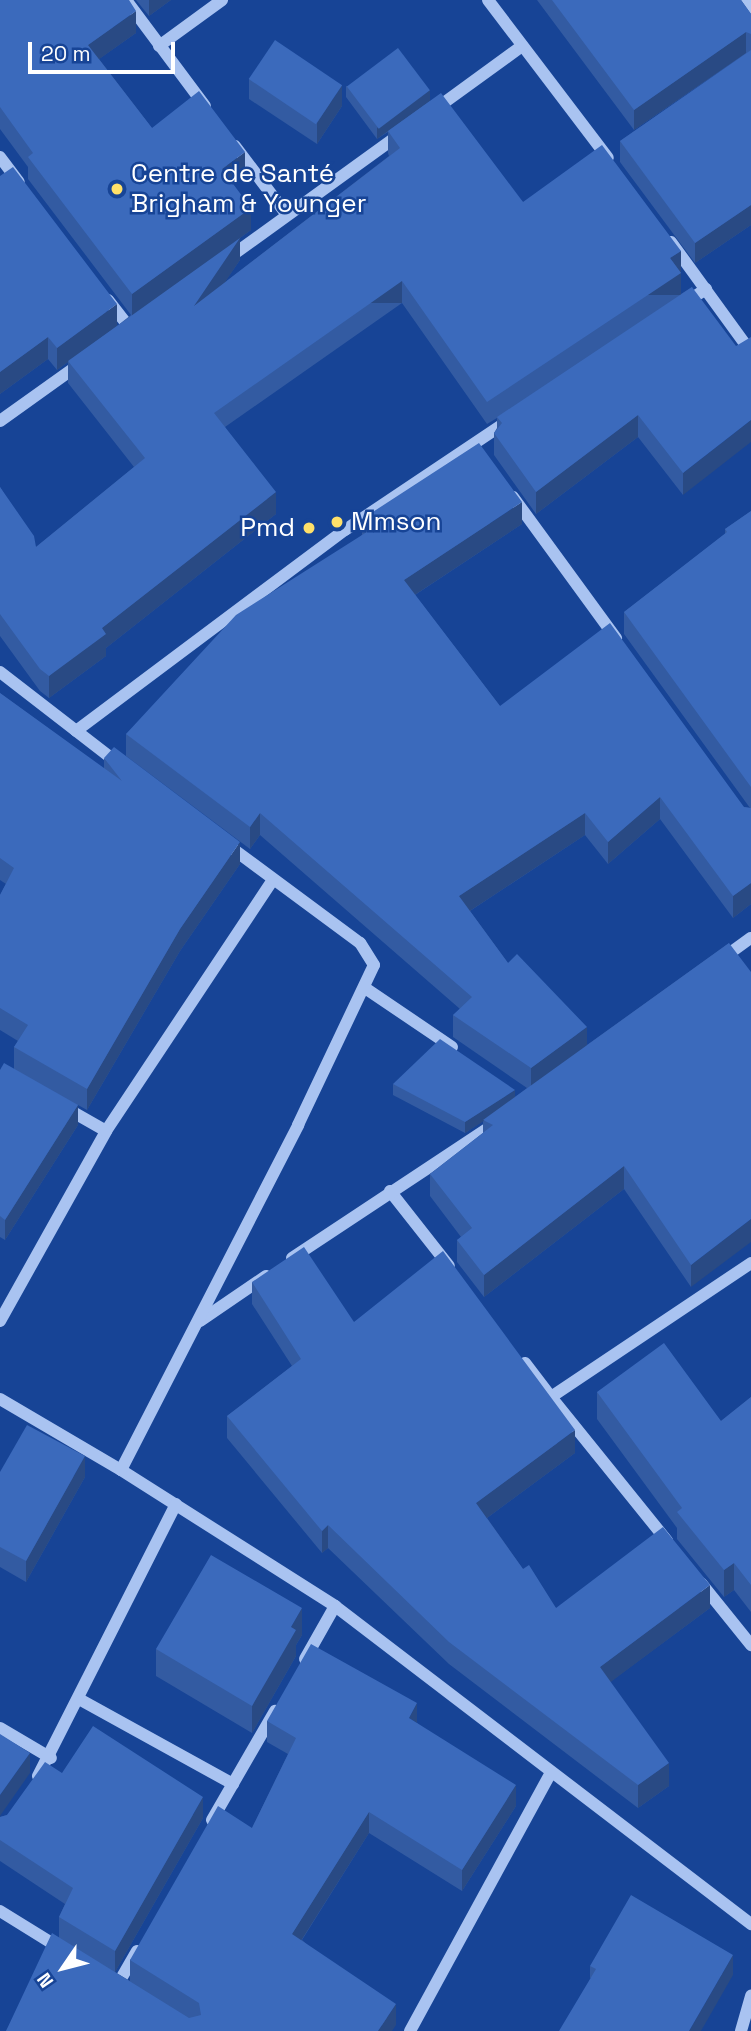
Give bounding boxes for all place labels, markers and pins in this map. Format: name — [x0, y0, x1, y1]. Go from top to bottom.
place label: Centre de Santé Brigham & Younger — [131, 158, 367, 220]
marker: Centre de Santé Brigham & Younger — [109, 181, 125, 197]
place label: Mmson — [351, 506, 442, 538]
place label: Pmd — [240, 512, 295, 544]
marker: Mmson — [329, 514, 345, 530]
marker: Pmd — [301, 520, 317, 536]

